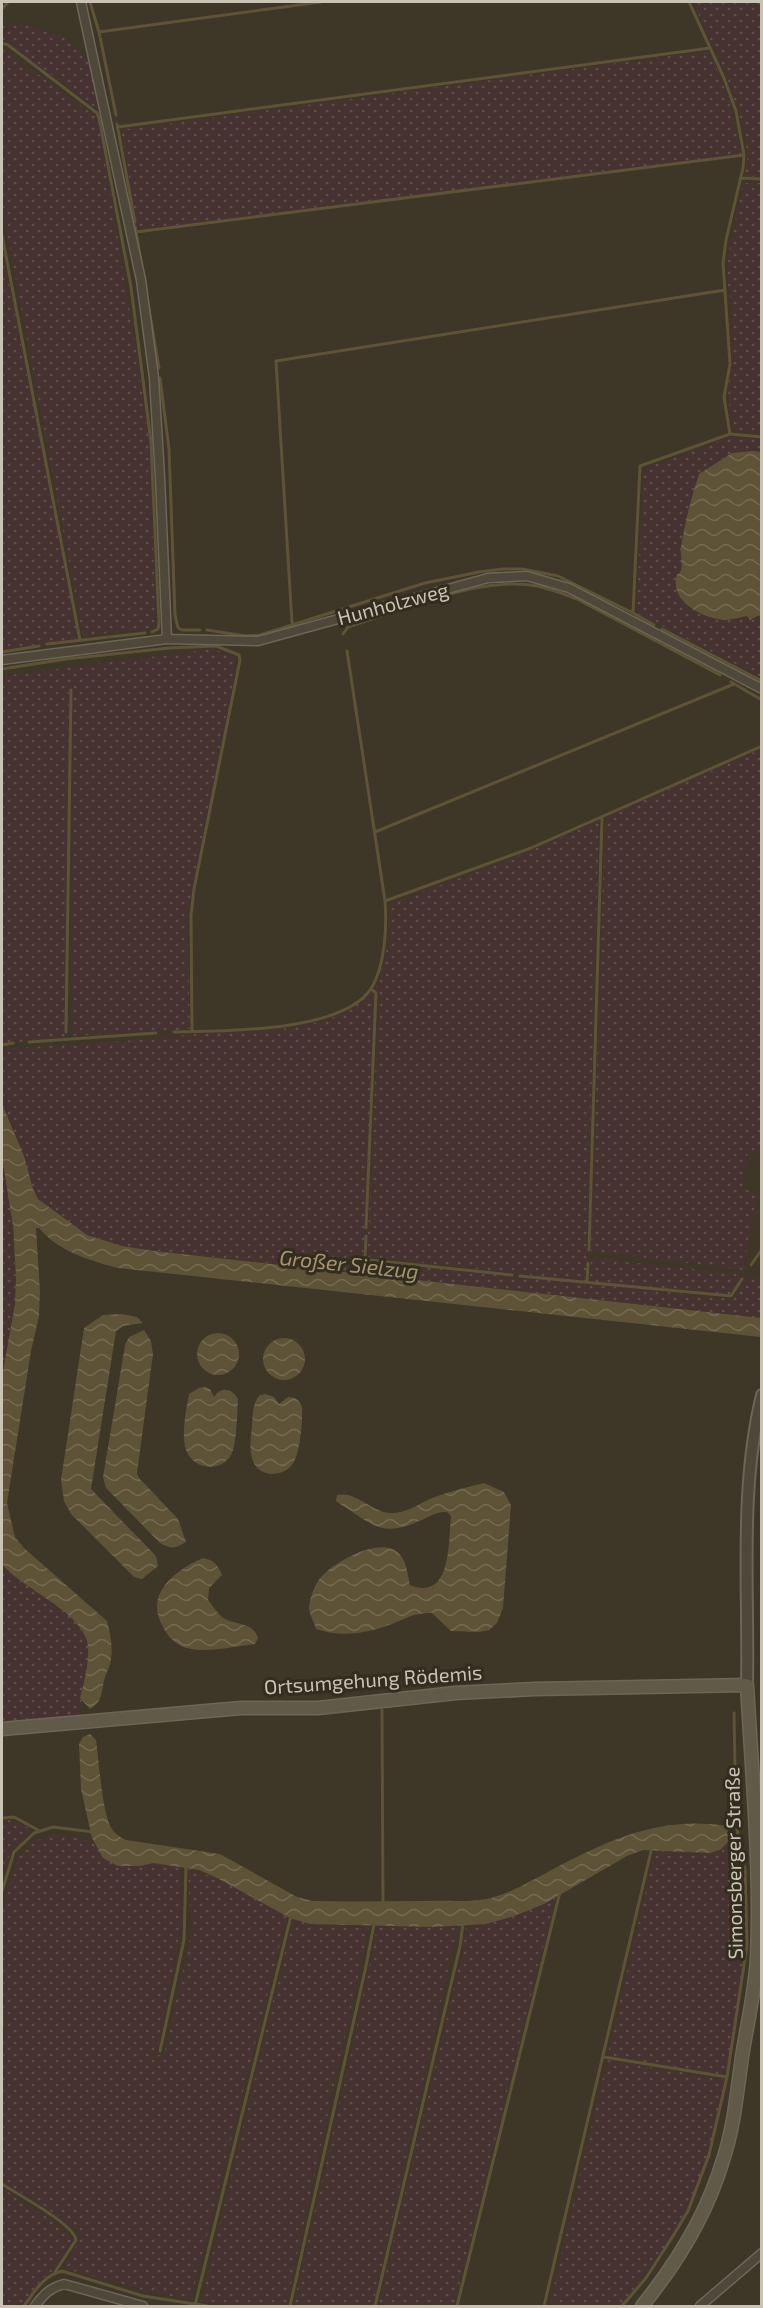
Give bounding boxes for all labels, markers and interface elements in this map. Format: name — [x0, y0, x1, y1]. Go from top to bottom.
street label: Hunholzweg — [335, 577, 451, 629]
water label: Großer Sielzug — [278, 1244, 420, 1283]
street label: Ortsumgehung Rödemis — [263, 1659, 483, 1699]
street label: Simonsberger Straße — [719, 1766, 747, 1960]

